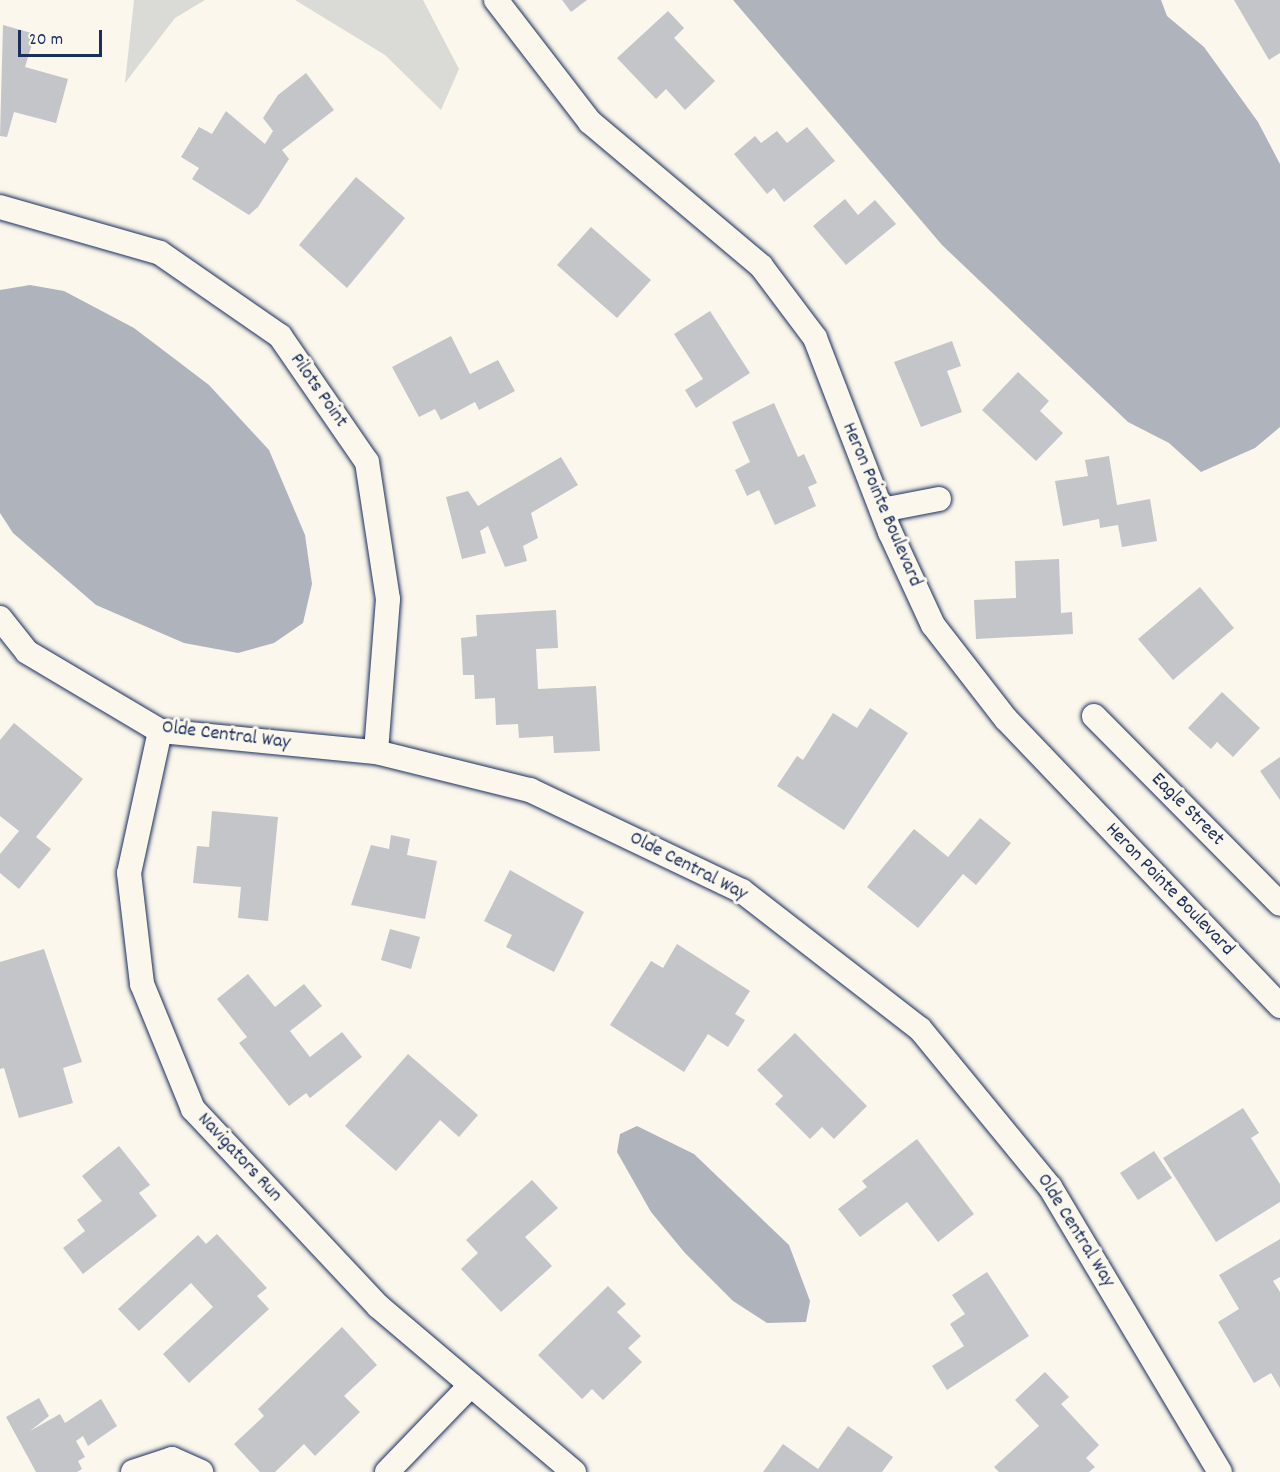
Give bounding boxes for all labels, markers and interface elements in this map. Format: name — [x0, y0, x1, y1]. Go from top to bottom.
scale bar — [21, 18, 105, 56]
text: 20 m — [29, 28, 63, 53]
street label: Pilots Point — [284, 349, 352, 433]
street label: Heron Pointe Boulevard — [836, 419, 926, 591]
street label: Olde Central Way — [160, 716, 292, 756]
street label: Eagle Street — [1145, 768, 1229, 852]
street label: Heron Pointe Boulevard — [1099, 818, 1239, 962]
street label: Olde Central Way — [625, 827, 751, 907]
street label: Navigators Run — [191, 1108, 287, 1208]
street label: Olde Central Way — [1031, 1170, 1119, 1292]

